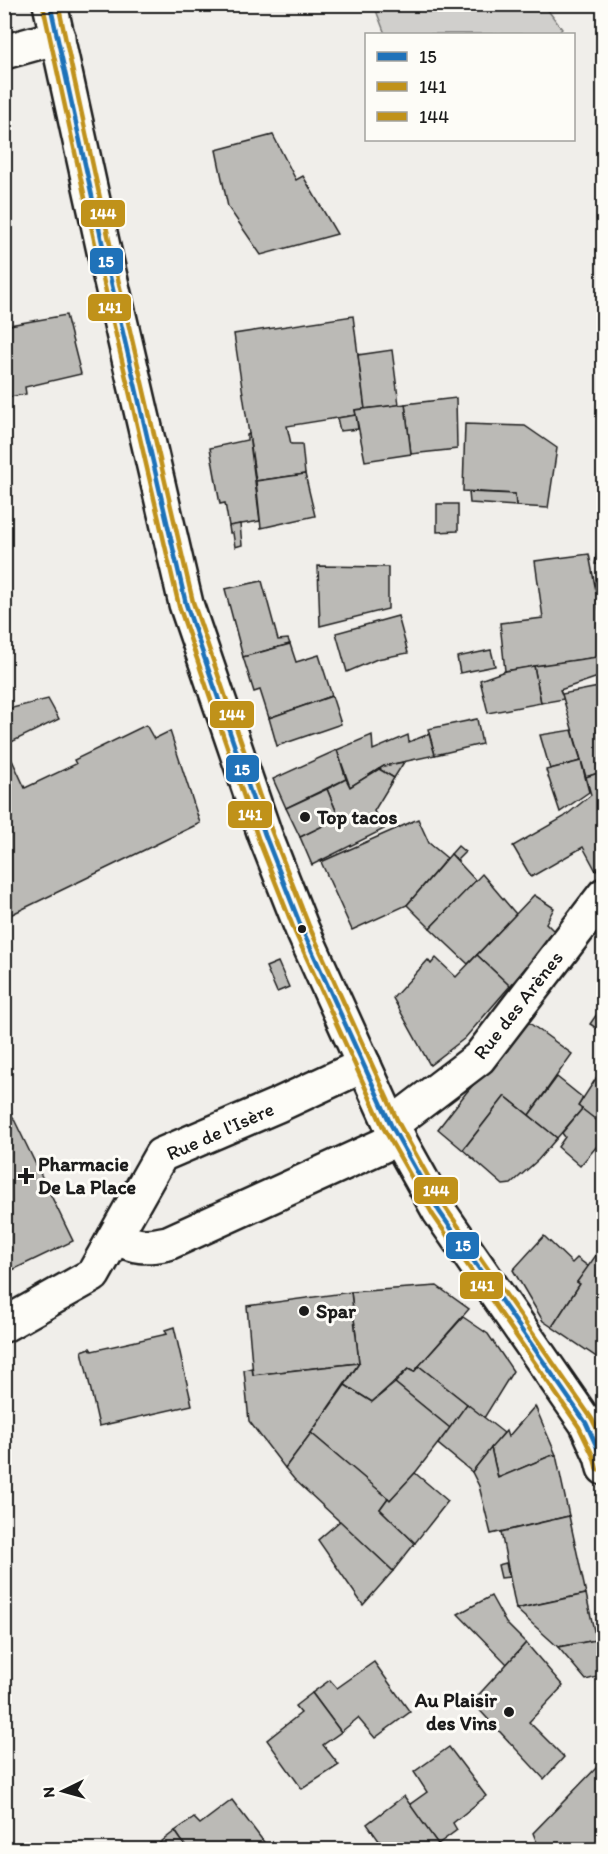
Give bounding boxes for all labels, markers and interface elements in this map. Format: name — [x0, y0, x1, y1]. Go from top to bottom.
legend — [365, 33, 575, 141]
text: 15 — [419, 46, 437, 68]
text: 141 — [419, 76, 447, 98]
text: 144 — [419, 106, 449, 128]
line badge: 144 — [80, 199, 126, 228]
text: 144 — [90, 204, 117, 223]
line badge: 15 — [89, 247, 124, 275]
text: 15 — [98, 252, 115, 271]
line badge: 141 — [87, 293, 132, 322]
text: 141 — [98, 298, 123, 317]
line badge: 144 — [209, 700, 255, 729]
text: 144 — [219, 705, 246, 724]
line badge: 15 — [225, 754, 260, 783]
text: 15 — [234, 760, 251, 779]
line badge: 141 — [227, 800, 273, 829]
text: 141 — [238, 805, 263, 824]
place label: Top tacos — [316, 805, 397, 830]
marker: Top tacos — [298, 810, 312, 824]
unlabelled marker — [296, 923, 308, 935]
street label: Rue des Arènes — [468, 946, 568, 1064]
street label: Rue de l'Isère — [162, 1097, 278, 1165]
place label: Pharmacie De La Place — [38, 1152, 137, 1199]
marker: Pharmacie De La Place — [19, 1169, 33, 1183]
line badge: 144 — [413, 1176, 459, 1205]
text: 144 — [423, 1181, 450, 1200]
line badge: 15 — [445, 1231, 480, 1260]
text: 15 — [455, 1236, 472, 1255]
line badge: 141 — [459, 1271, 504, 1300]
text: 141 — [470, 1276, 495, 1295]
place label: Spar — [316, 1299, 356, 1324]
marker: Spar — [297, 1304, 311, 1318]
place label: Au Plaisir des Vins — [414, 1688, 498, 1735]
marker: Au Plaisir des Vins — [502, 1705, 516, 1719]
north arrow — [33, 1761, 93, 1821]
text: N — [39, 1786, 58, 1798]

